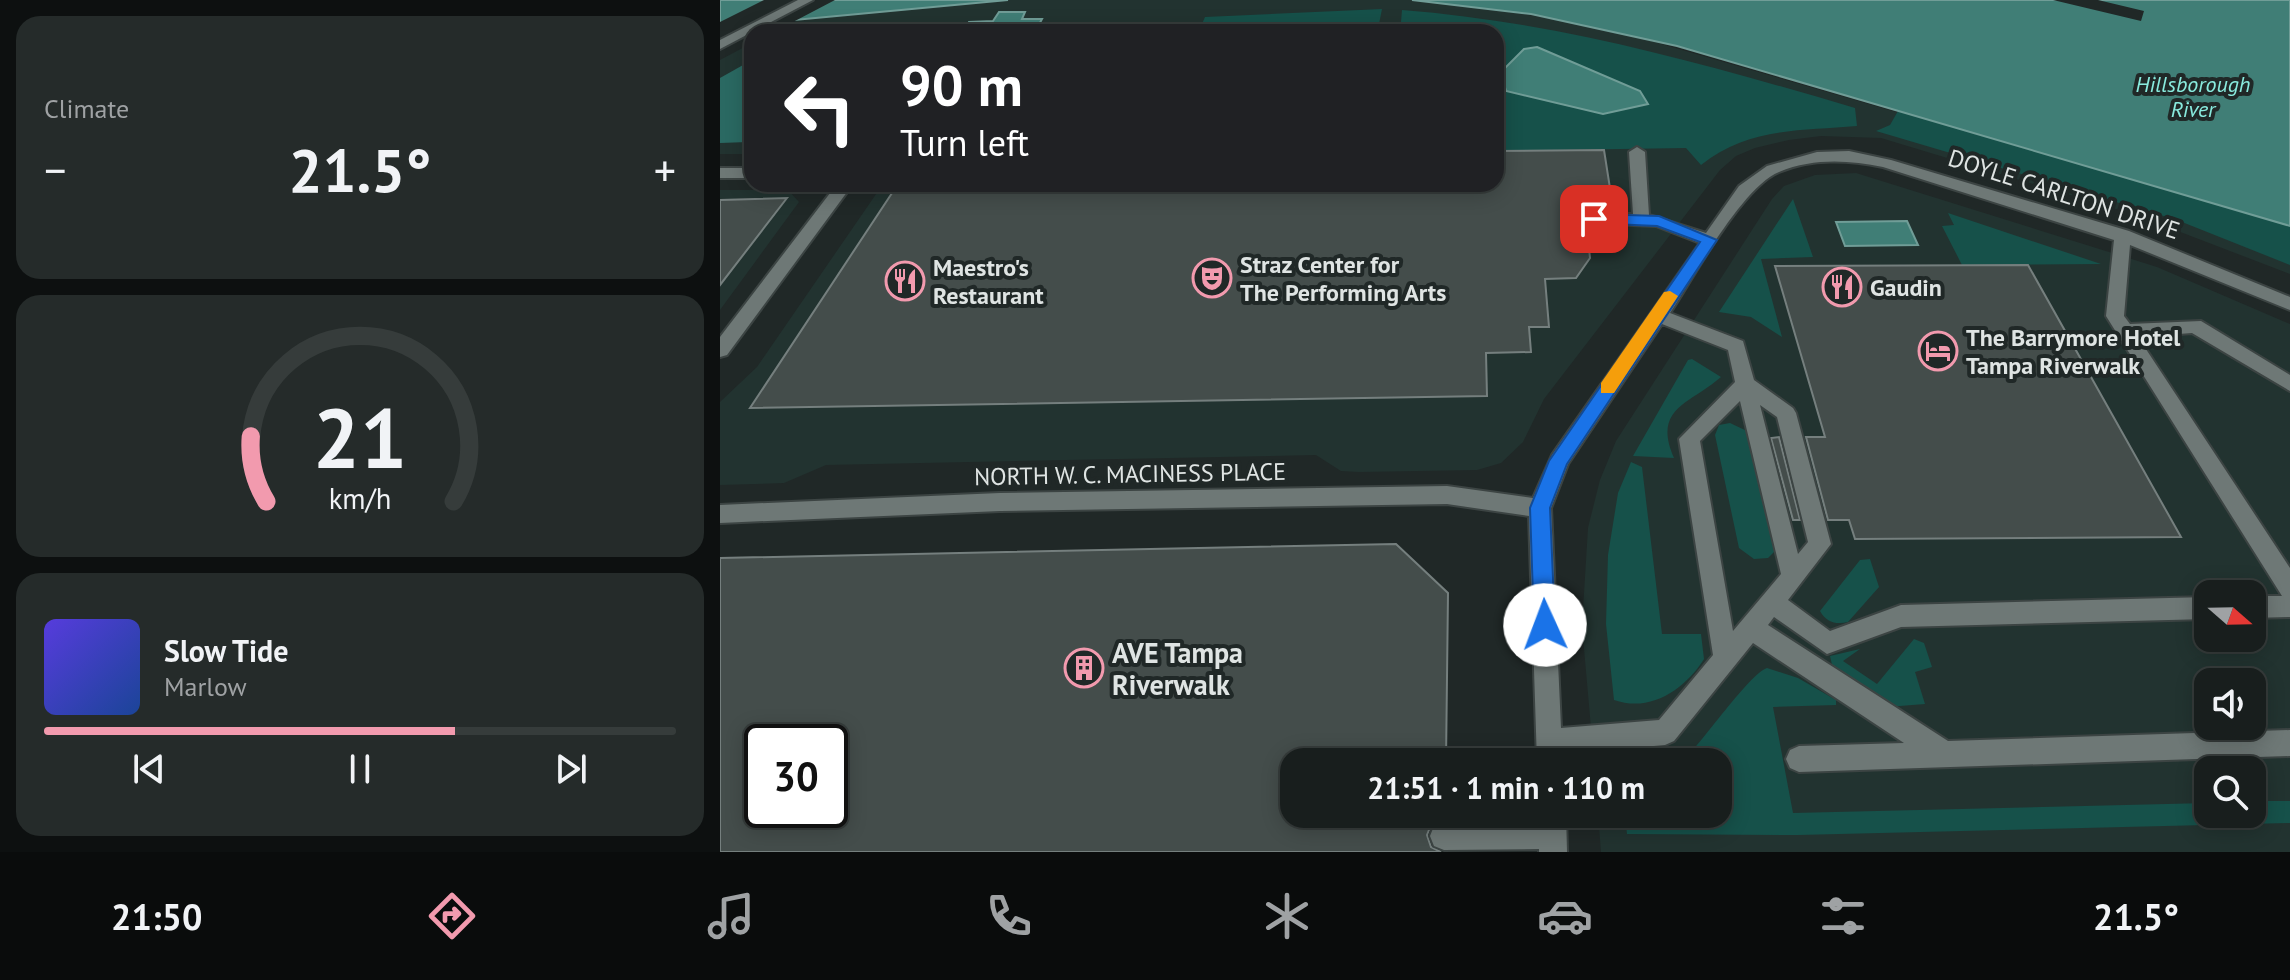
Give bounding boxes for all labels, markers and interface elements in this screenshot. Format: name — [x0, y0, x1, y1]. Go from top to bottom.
text: 90 m — [900, 49, 1023, 121]
icon: left — [768, 56, 872, 160]
water label: Hillsborough River — [2136, 70, 2250, 123]
text: Climate — [44, 92, 129, 125]
text: Turn left — [900, 119, 1029, 166]
text: 21.5° — [288, 131, 432, 209]
text: − — [44, 141, 66, 198]
text: + — [654, 141, 676, 198]
street label: DOYLE CARLTON DRIVE — [1944, 142, 2184, 246]
pin — [1560, 185, 1628, 253]
icon: arrive — [1572, 197, 1616, 241]
place label: Straz Center for The Performing Arts — [1240, 249, 1446, 308]
place label: Maestro's Restaurant — [933, 252, 1044, 311]
theatre icon: Straz Center for The Performing Arts — [1191, 257, 1233, 299]
restaurant icon: Maestro's Restaurant — [884, 260, 926, 302]
restaurant icon: Gaudin — [1821, 266, 1863, 308]
place label: Gaudin — [1870, 272, 1942, 303]
place label: The Barrymore Hotel Tampa Riverwalk — [1966, 322, 2181, 381]
hotel icon: The Barrymore Hotel Tampa Riverwalk — [1917, 330, 1959, 372]
text: 21 — [313, 383, 407, 491]
street label: NORTH W. C. MACINESS PLACE — [974, 456, 1286, 492]
text: km/h — [329, 480, 391, 517]
north arrow — [2194, 580, 2266, 652]
map controls — [2194, 580, 2266, 828]
position arrow — [1503, 583, 1587, 667]
text: Slow Tide — [164, 631, 289, 670]
place label: AVE Tampa Riverwalk — [1112, 634, 1243, 703]
building icon: AVE Tampa Riverwalk — [1063, 647, 1105, 689]
button: sound — [2194, 668, 2266, 740]
text: Marlow — [164, 670, 247, 703]
speed limit sign: 30 — [744, 724, 848, 828]
icon: previous — [127, 747, 171, 791]
icon: pause — [338, 747, 382, 791]
icon: next — [549, 747, 593, 791]
button: search — [2194, 756, 2266, 828]
text: 21:51 · 1 min · 110 m — [1367, 768, 1645, 807]
icon: directions — [424, 888, 480, 944]
icon: music — [703, 888, 759, 944]
icon: phone — [981, 888, 1037, 944]
icon: climate — [1259, 888, 1315, 944]
icon: car — [1537, 888, 1593, 944]
icon: filters — [1815, 888, 1871, 944]
text: 21:50 — [111, 893, 202, 940]
text: 21.5° — [2093, 893, 2179, 940]

